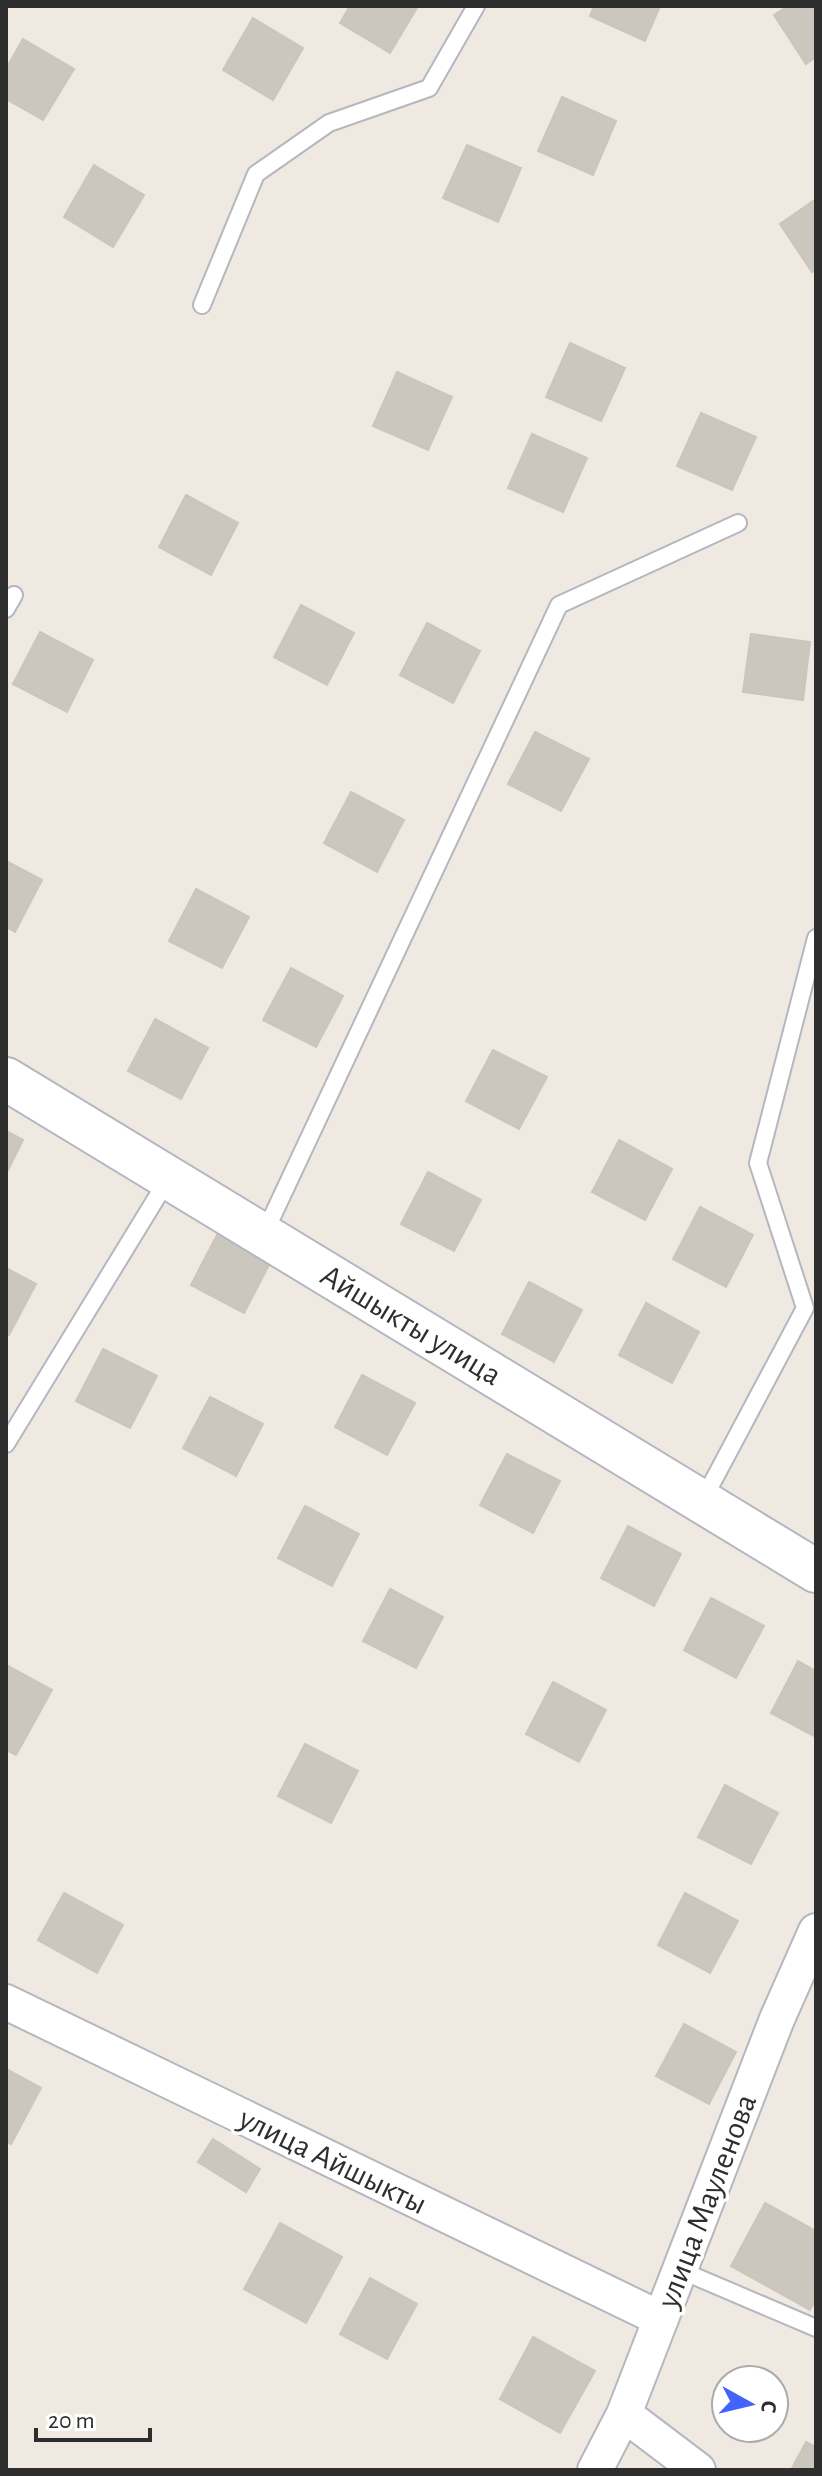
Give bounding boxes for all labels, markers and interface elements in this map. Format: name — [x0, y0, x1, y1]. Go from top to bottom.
street label: Айшыкты улица — [315, 1259, 507, 1391]
street label: улица Мауленова — [651, 2090, 762, 2313]
street label: улица Айшыкты — [233, 2101, 432, 2220]
north arrow — [710, 2364, 790, 2444]
scale bar — [36, 2392, 150, 2442]
text: С — [757, 2399, 781, 2414]
text: 20 m — [48, 2409, 95, 2433]

